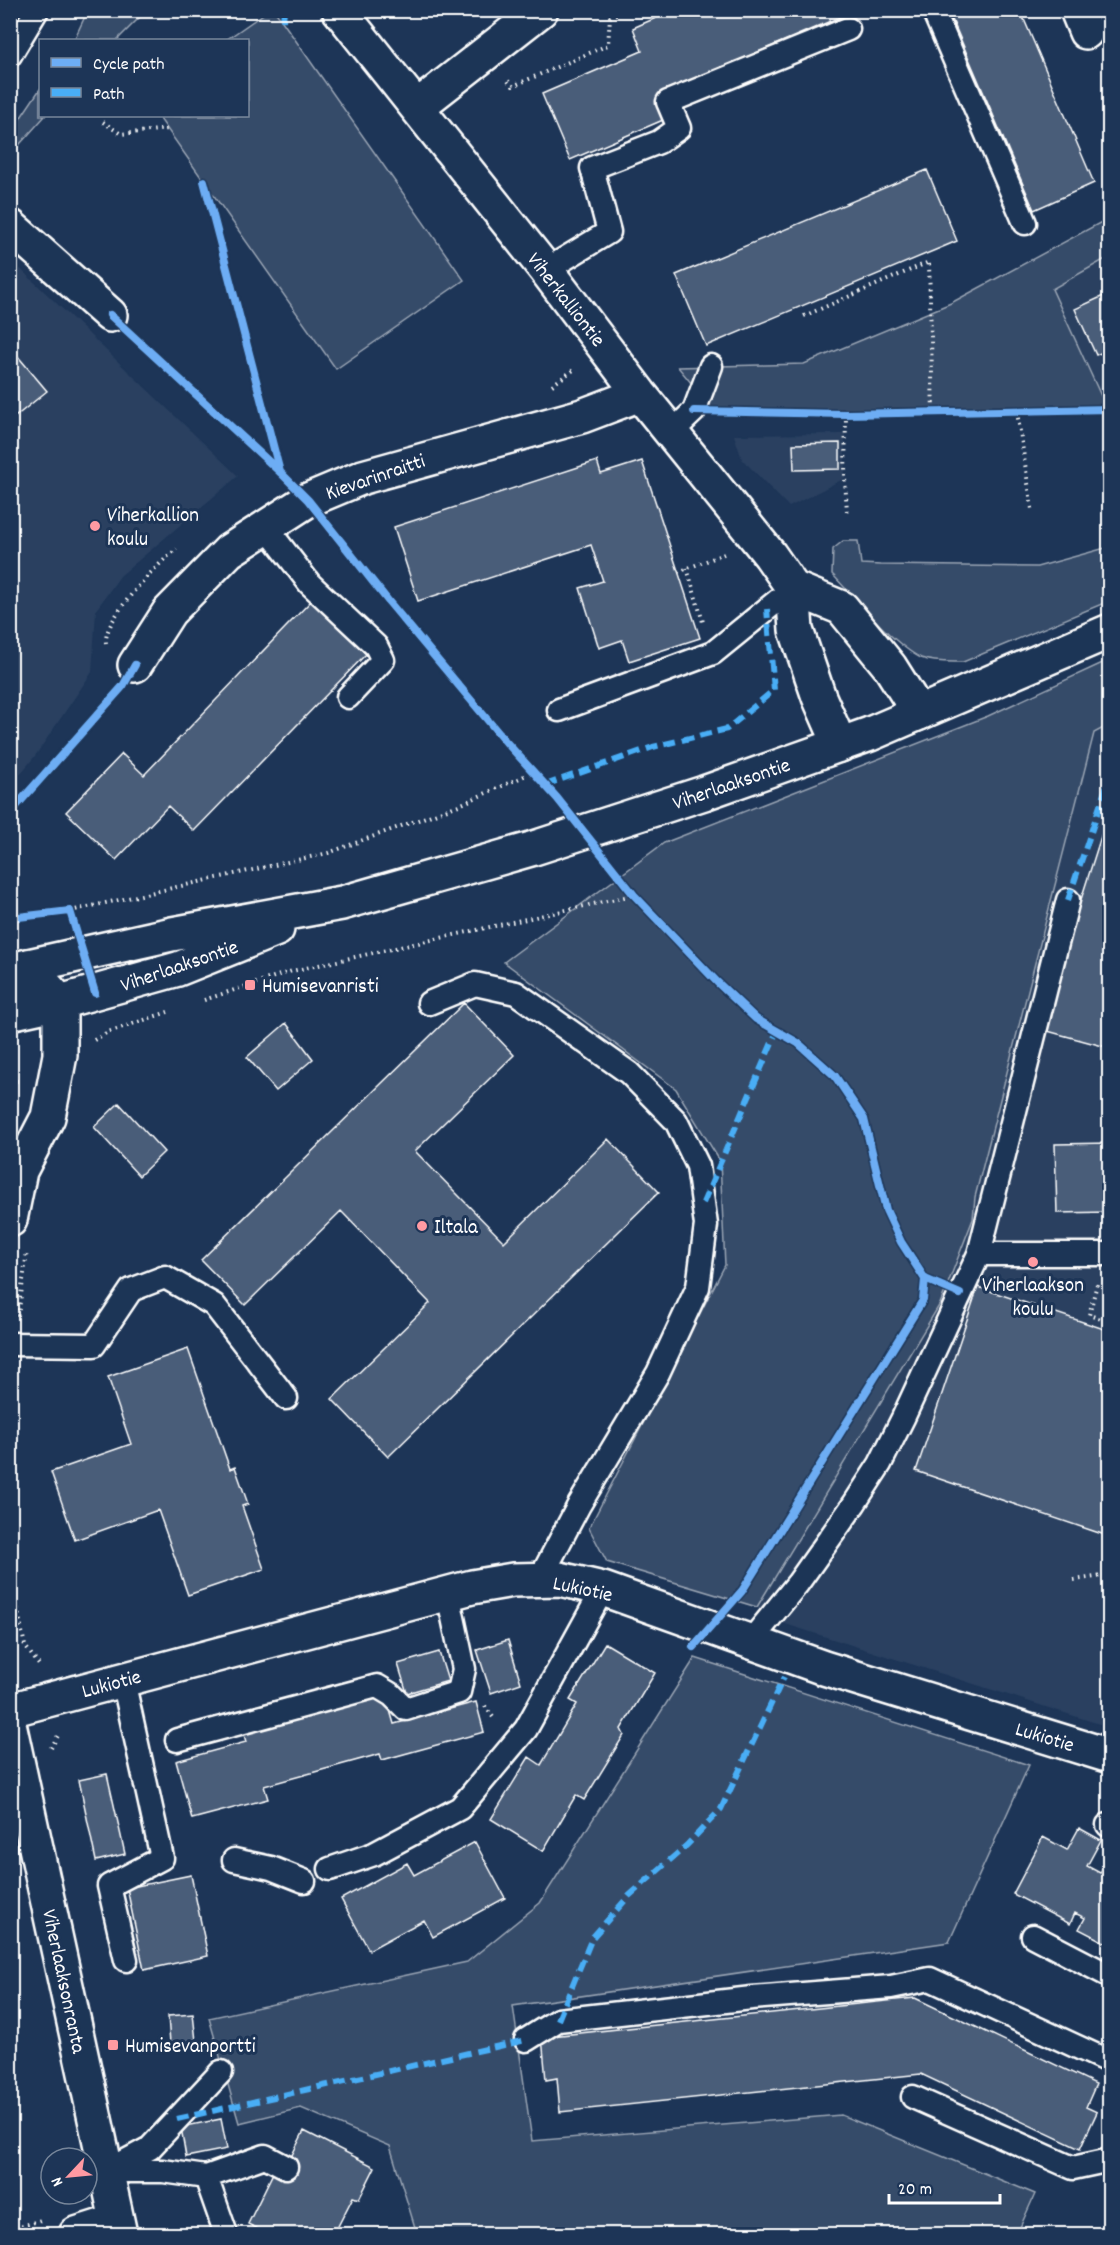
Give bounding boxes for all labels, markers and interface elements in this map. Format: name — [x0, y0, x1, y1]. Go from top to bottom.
legend — [39, 39, 249, 117]
text: Cycle path — [93, 53, 164, 78]
text: Path — [93, 83, 125, 108]
street label: Viherkalliontie — [518, 247, 611, 355]
street label: Kievarinraitti — [322, 448, 430, 510]
place label: Viherkallion koulu — [107, 502, 199, 556]
marker: Viherkallion koulu — [88, 519, 102, 533]
street label: Viherlaaksontie — [669, 752, 795, 820]
street label: Viherlaaksontie — [117, 934, 243, 1002]
place label: Humisevanristi — [262, 973, 379, 1003]
marker: Humisevanristi — [243, 978, 257, 992]
place label: Iltala — [434, 1214, 479, 1244]
marker: Iltala — [415, 1219, 429, 1233]
marker: Viherlaakson koulu — [1026, 1255, 1040, 1269]
place label: Viherlaakson koulu — [982, 1272, 1084, 1326]
street label: Lukiotie — [550, 1570, 615, 1612]
street label: Lukiotie — [79, 1664, 145, 1708]
street label: Lukiotie — [1011, 1716, 1077, 1762]
street label: Viherlaaksonranta — [32, 1907, 92, 2058]
place label: Humisevanportti — [125, 2033, 256, 2063]
marker: Humisevanportti — [106, 2038, 120, 2052]
north arrow — [39, 2146, 99, 2206]
scale bar — [889, 2167, 1000, 2205]
text: N — [46, 2173, 70, 2190]
text: 20 m — [898, 2178, 932, 2203]

